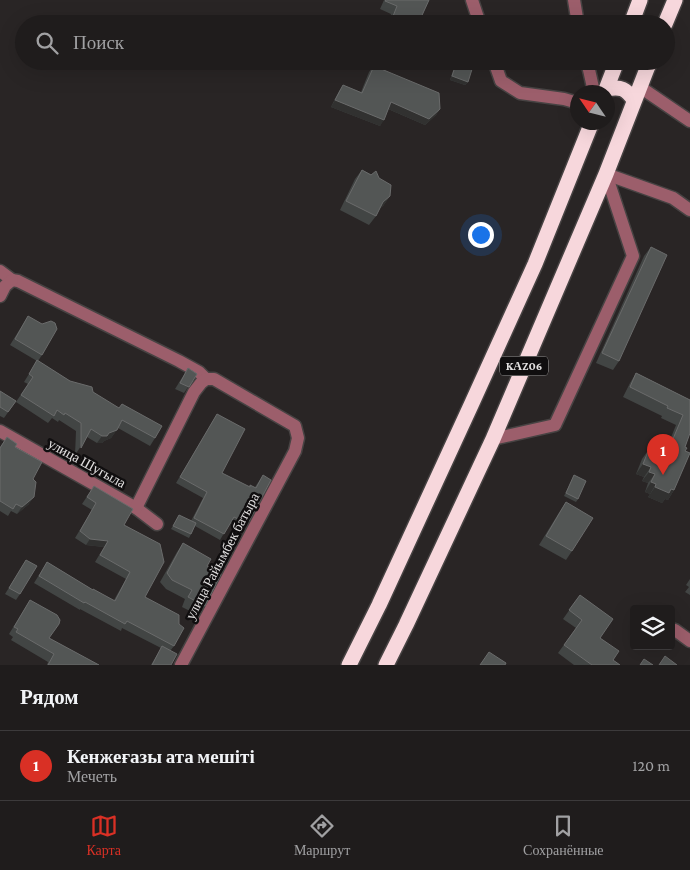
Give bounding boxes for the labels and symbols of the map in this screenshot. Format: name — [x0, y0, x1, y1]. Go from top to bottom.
north arrow — [570, 85, 615, 130]
your location — [468, 222, 494, 248]
road number: KАZ06 — [500, 356, 548, 376]
pin: 1 — [647, 434, 679, 475]
street label: улица Шугыла — [45, 435, 129, 491]
street label: улица Райымбек батыра — [182, 489, 263, 622]

